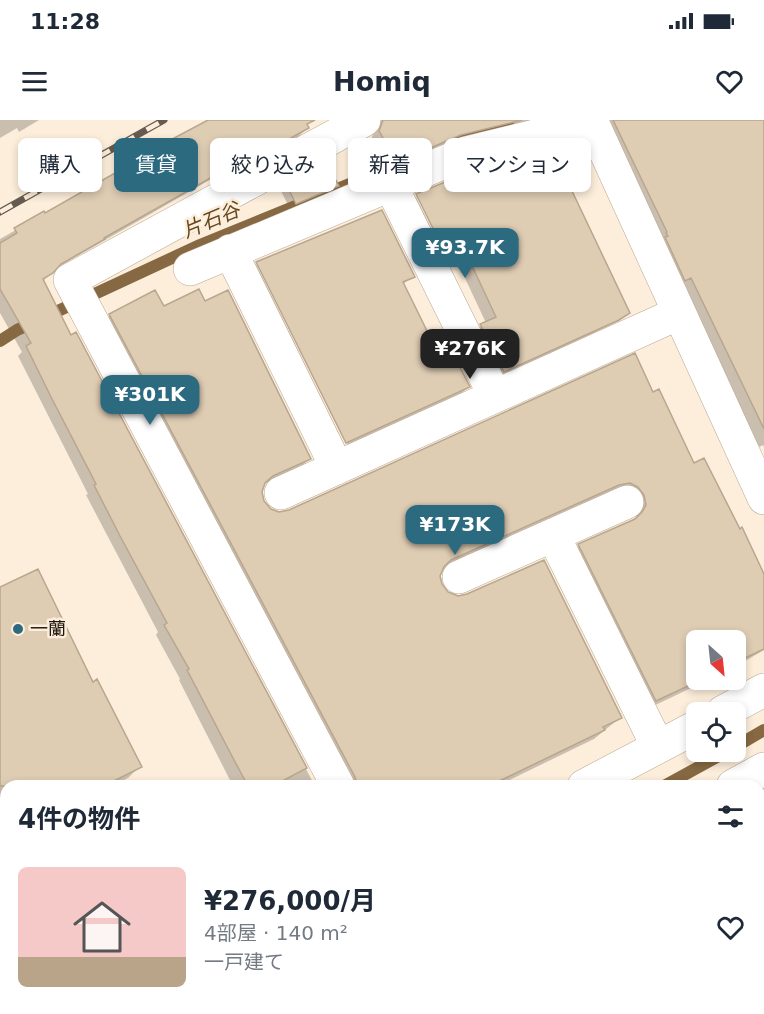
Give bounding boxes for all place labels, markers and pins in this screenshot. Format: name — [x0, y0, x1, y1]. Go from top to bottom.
pin: ¥93.7K — [416, 228, 514, 279]
pin: ¥276K — [428, 329, 512, 380]
pin: ¥301K — [108, 375, 192, 426]
pin: ¥173K — [413, 505, 497, 556]
place label: 一蘭 — [30, 618, 66, 639]
marker: 一蘭 — [11, 622, 25, 636]

